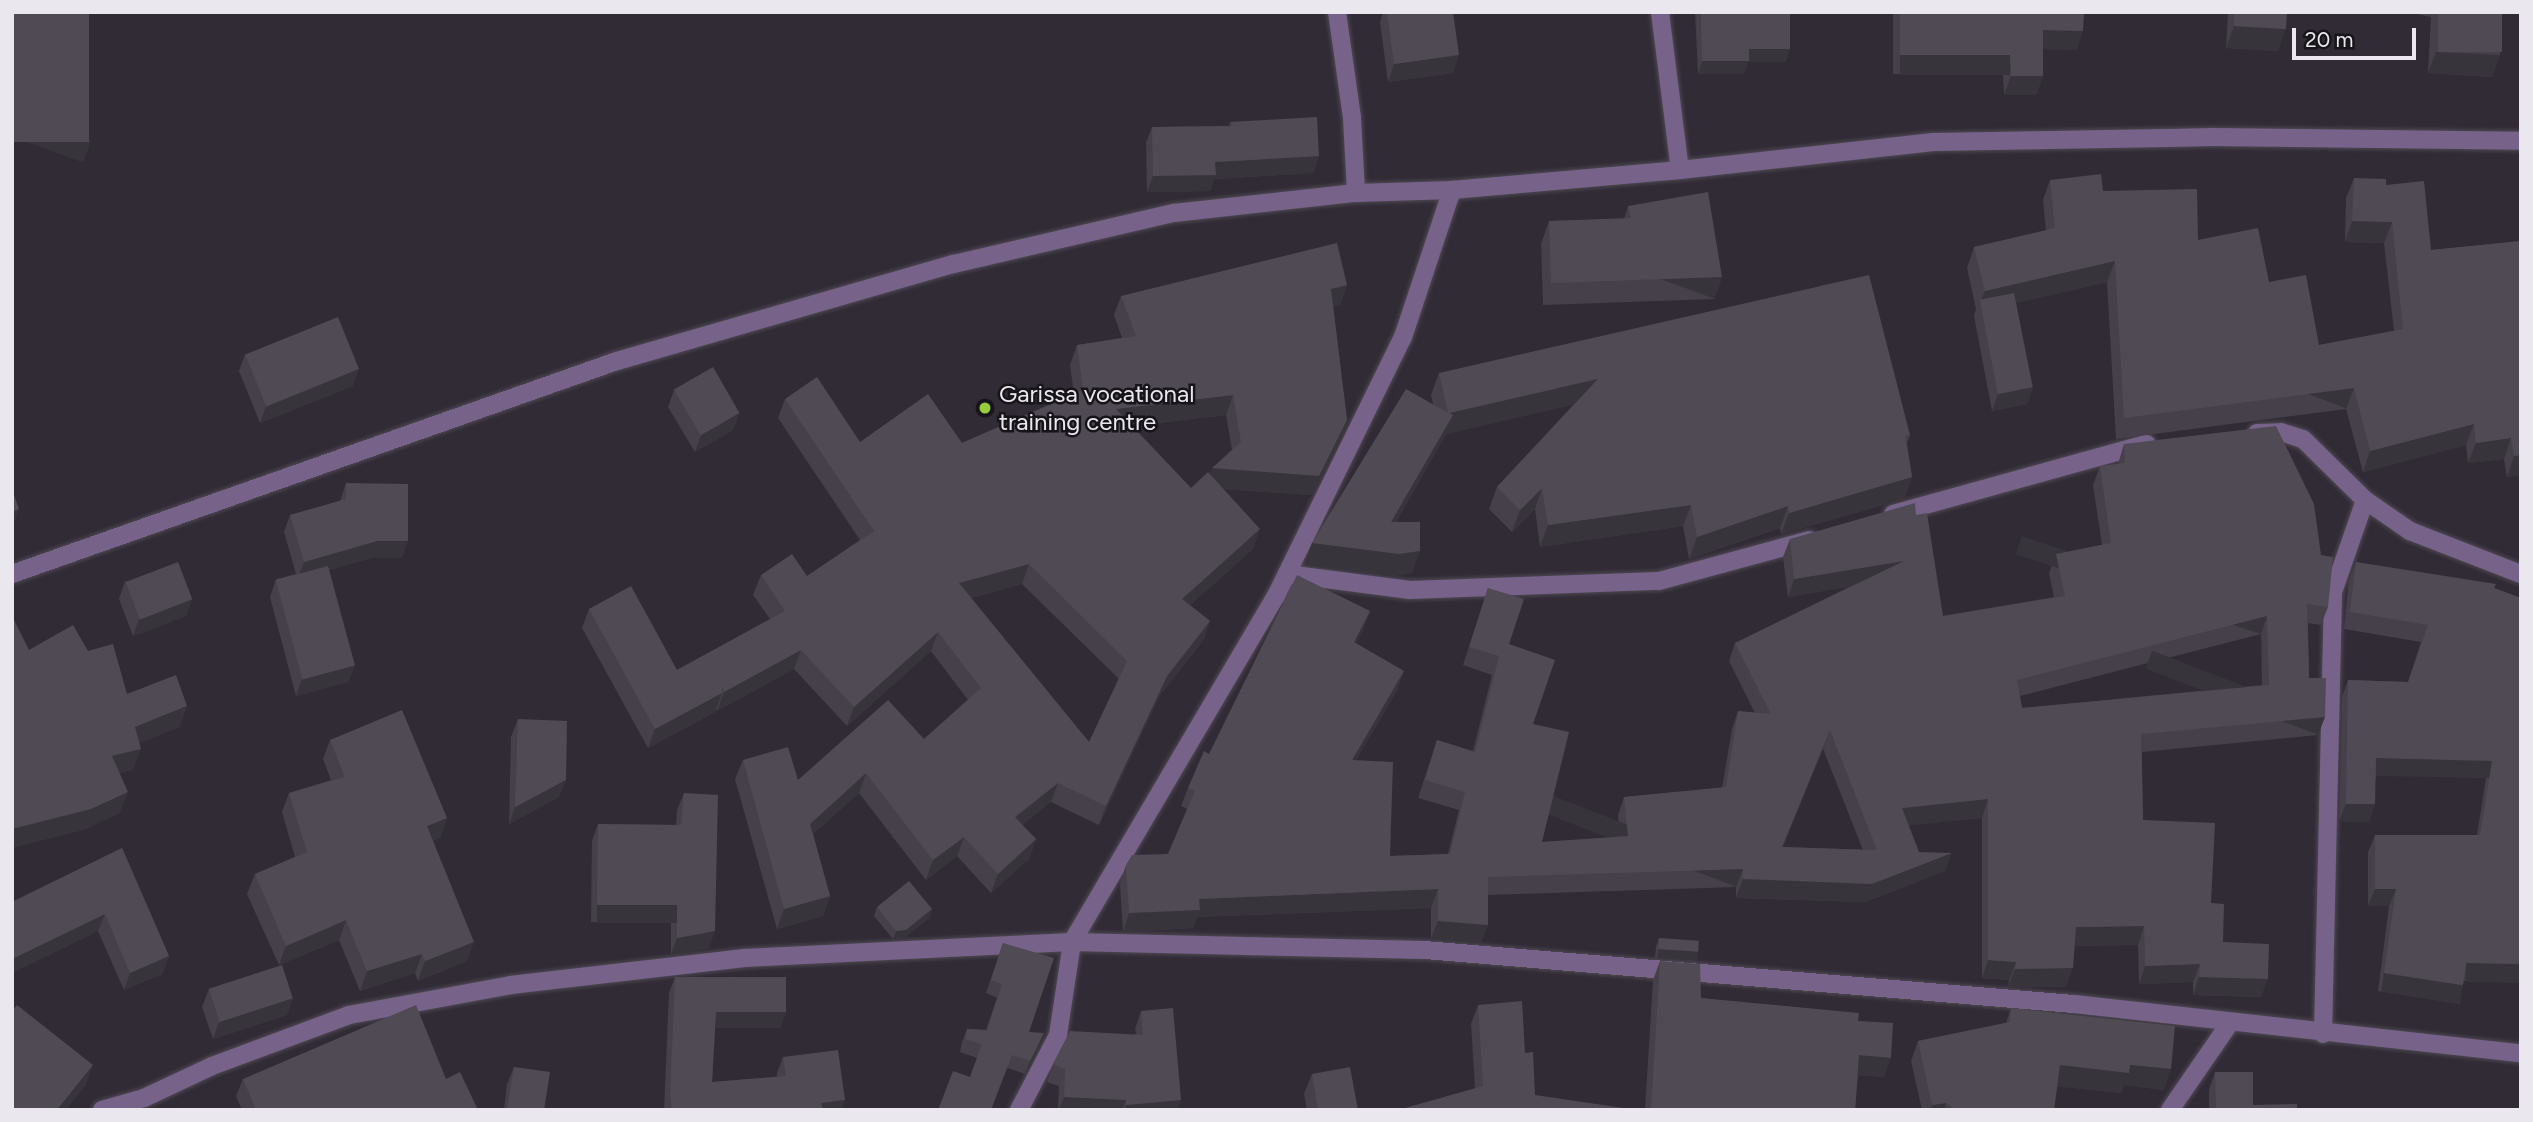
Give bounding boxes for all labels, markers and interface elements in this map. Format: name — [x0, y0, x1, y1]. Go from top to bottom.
scale bar — [2295, 14, 2419, 58]
text: 20 m — [2305, 27, 2353, 52]
place label: Garissa vocational training centre — [999, 380, 1195, 436]
marker: Garissa vocational training centre — [977, 400, 993, 416]

